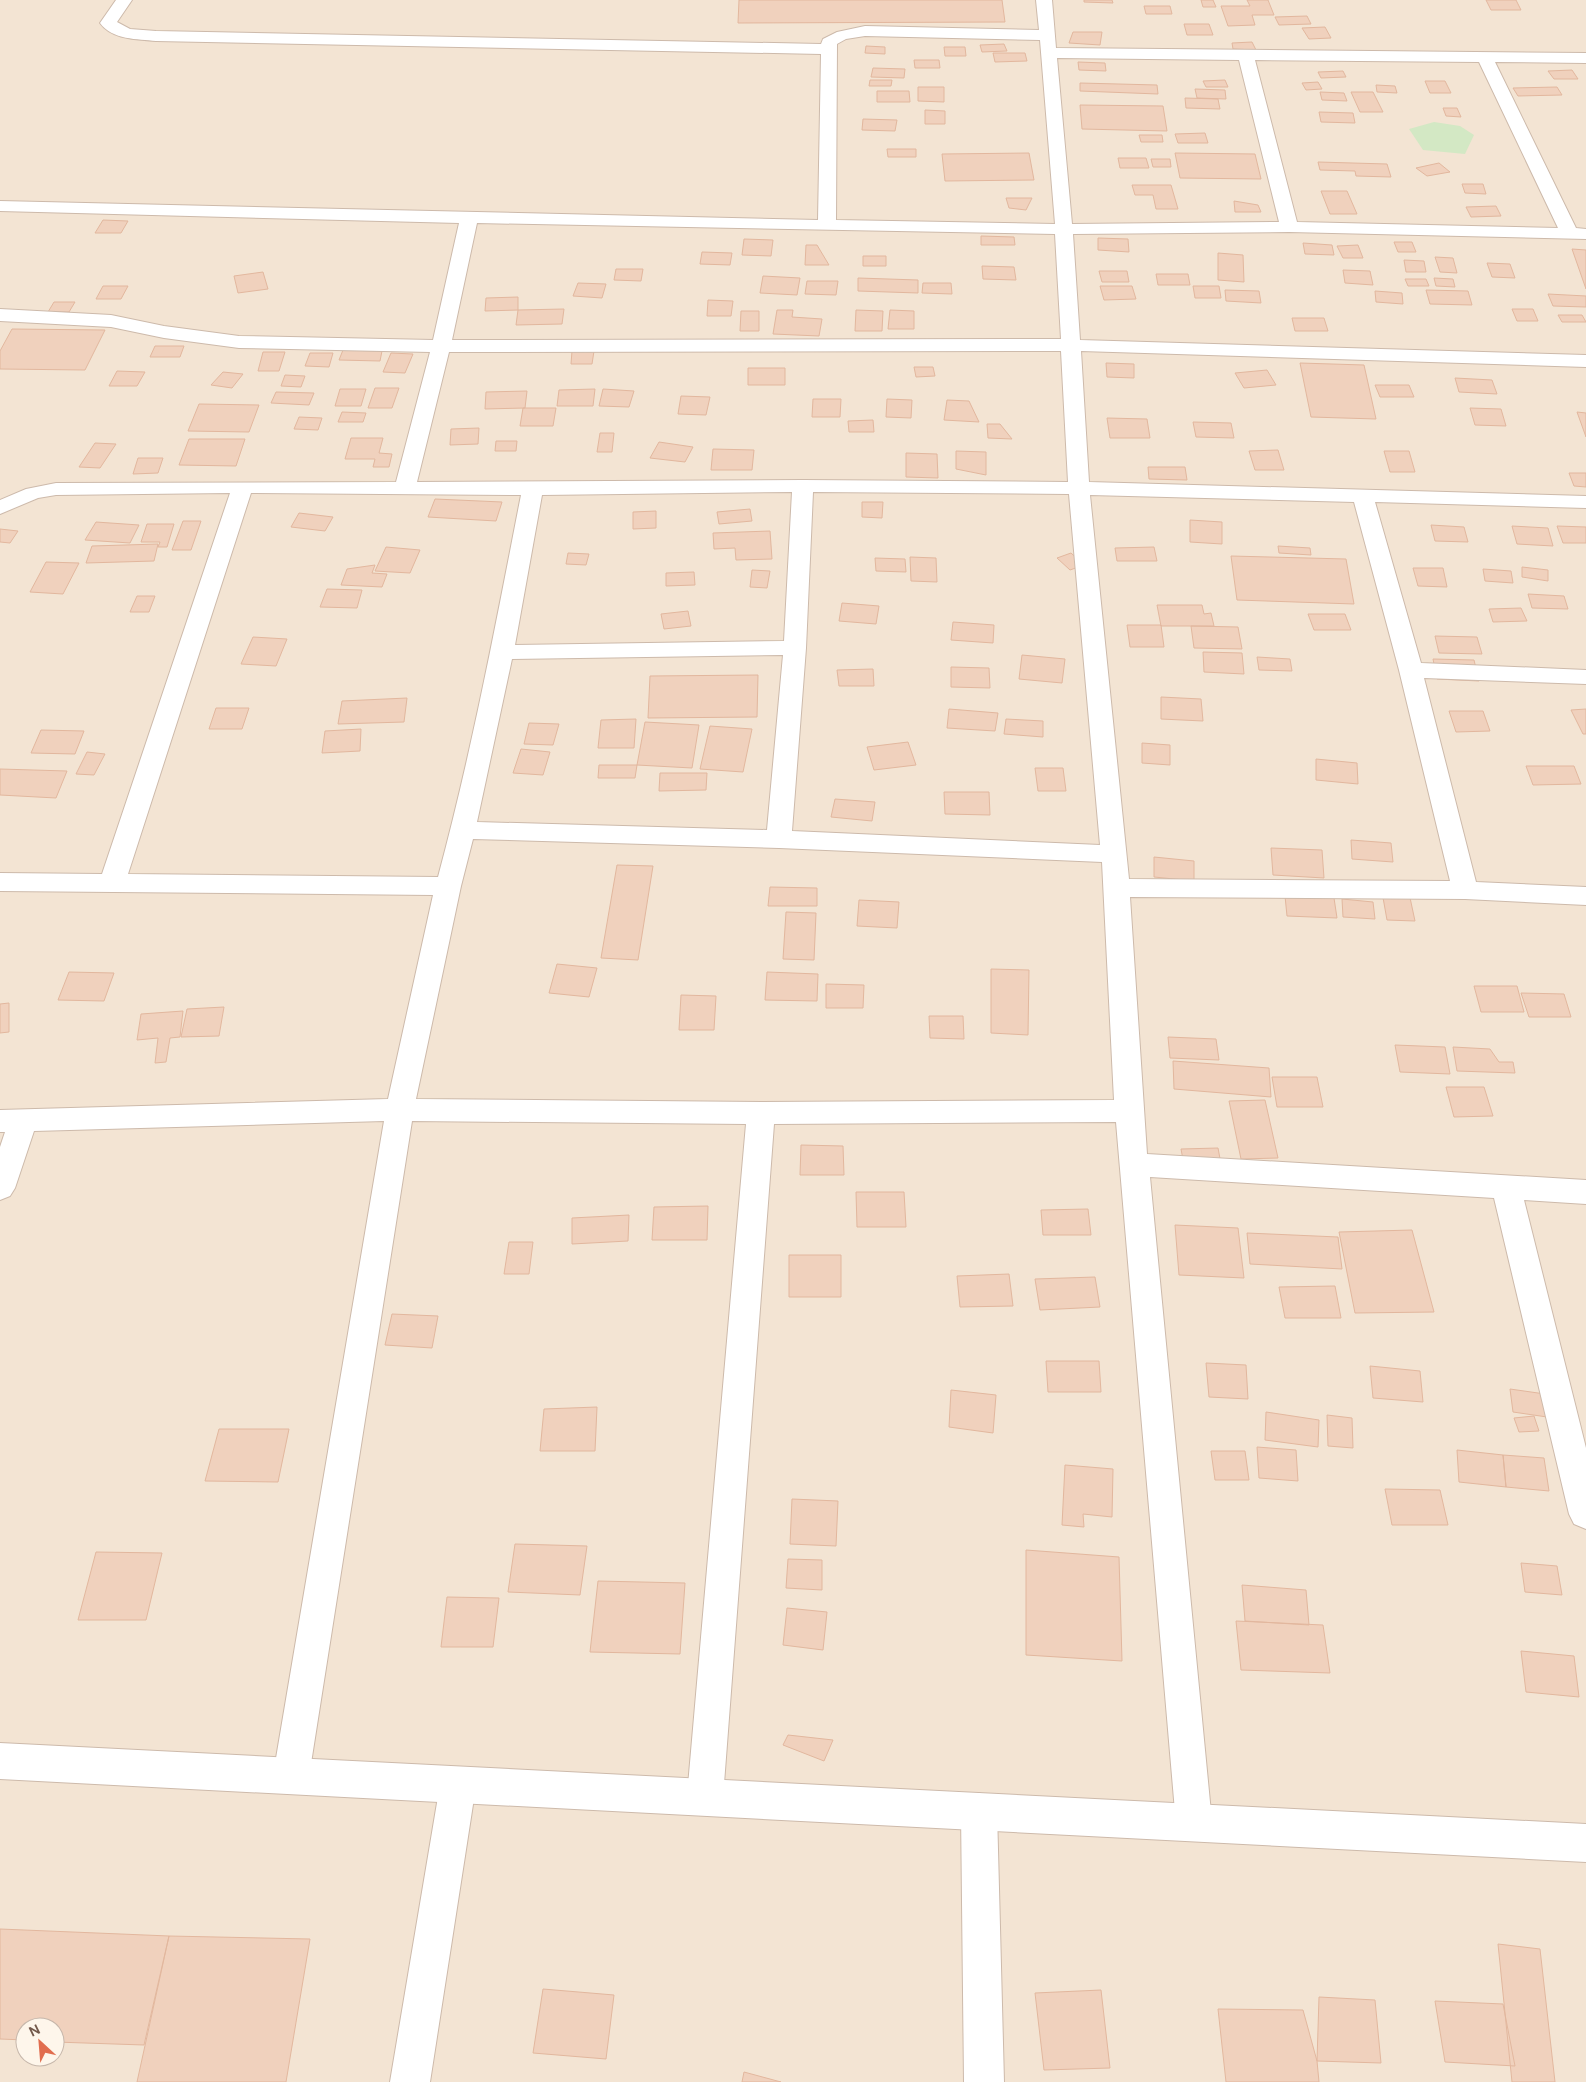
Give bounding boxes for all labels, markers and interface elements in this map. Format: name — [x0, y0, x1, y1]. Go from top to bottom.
north arrow — [15, 2017, 65, 2067]
text: N — [26, 2020, 43, 2041]

